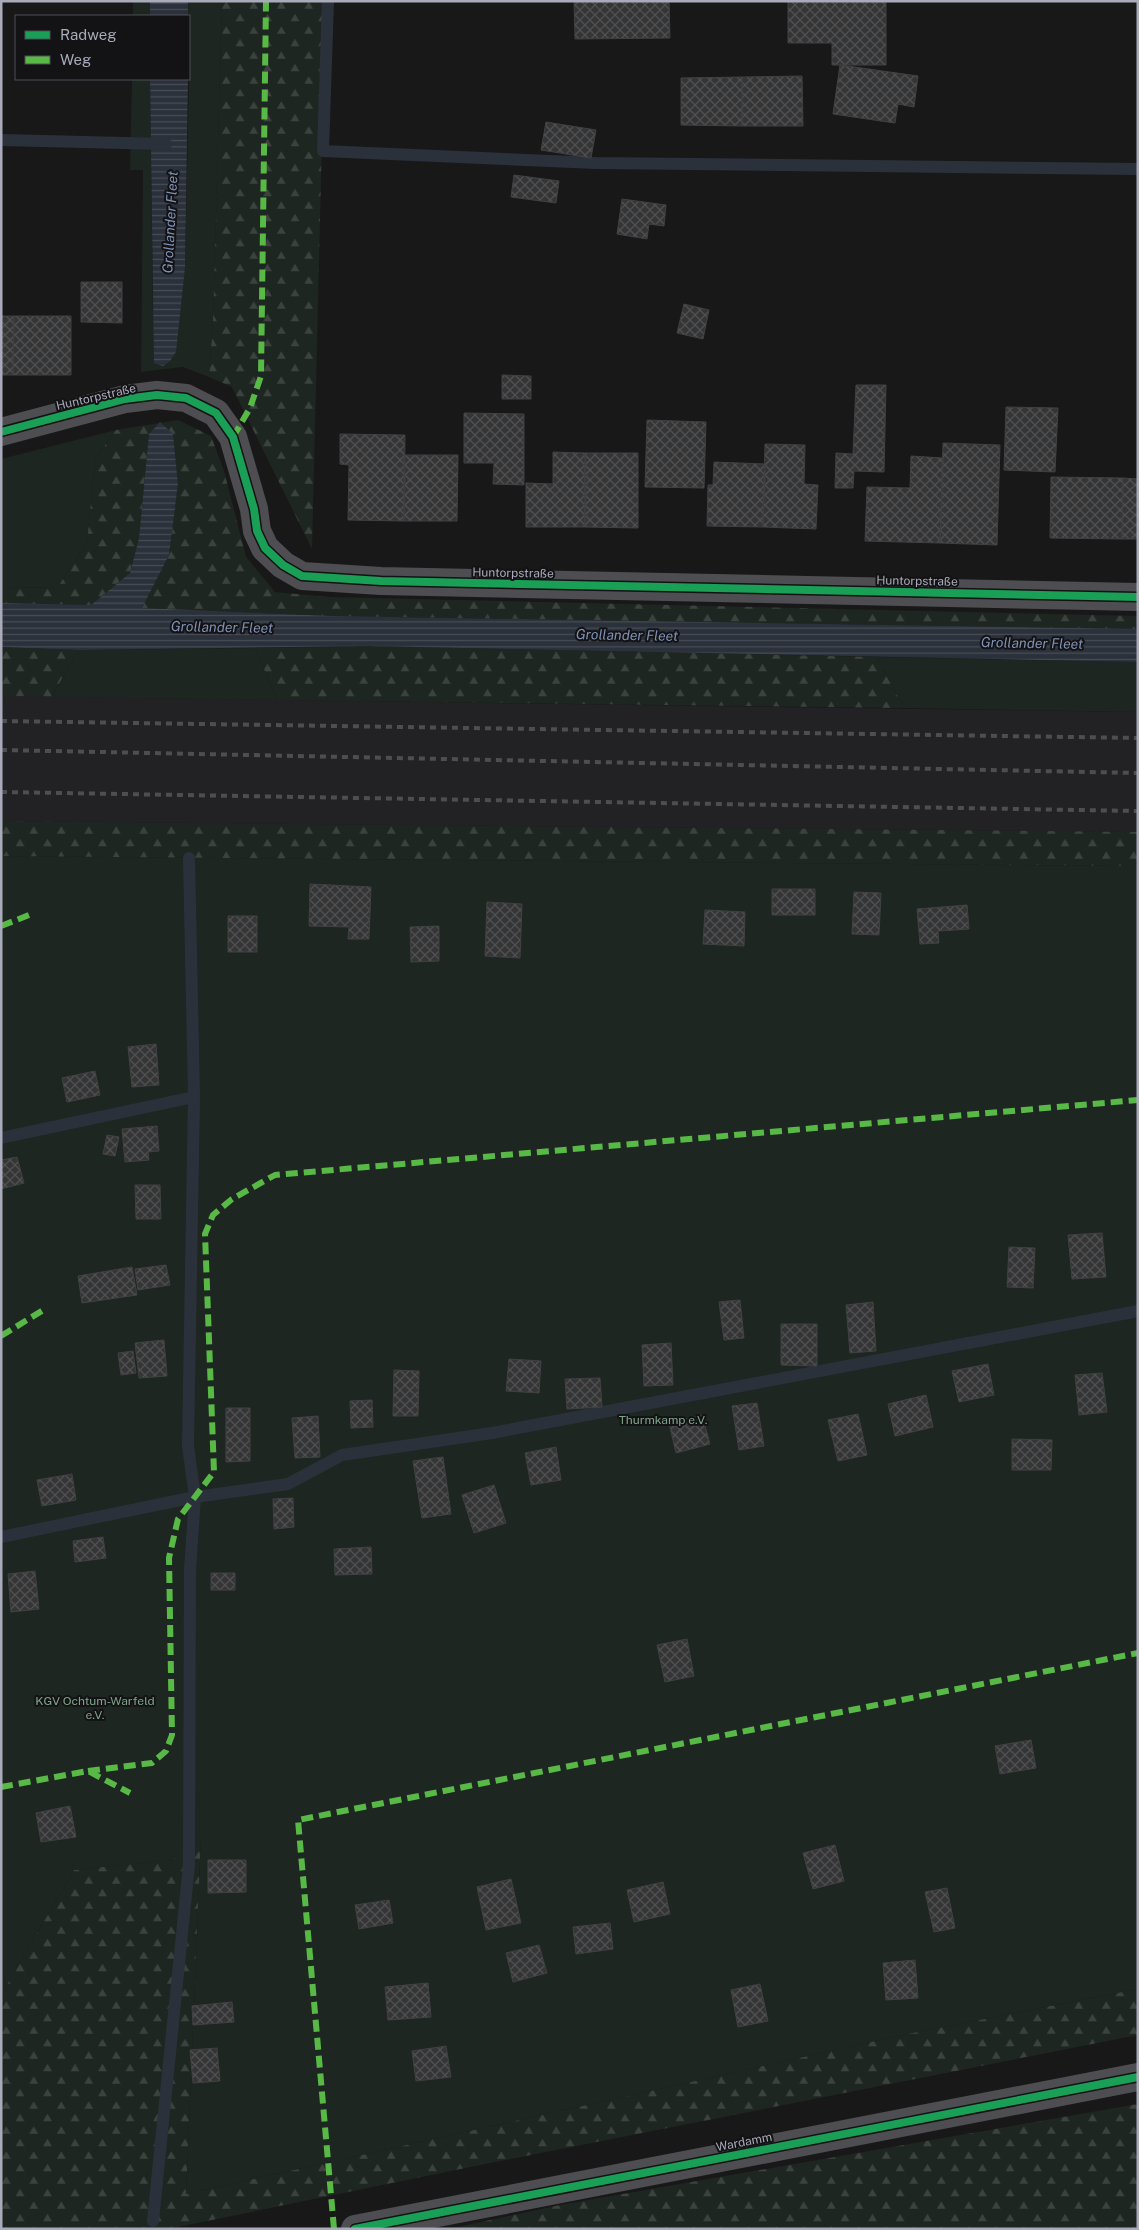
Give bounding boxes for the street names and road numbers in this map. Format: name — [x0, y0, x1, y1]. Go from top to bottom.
street label: Huntorpstraße — [55, 381, 138, 413]
street label: Huntorpstraße — [472, 565, 554, 581]
street label: Huntorpstraße — [876, 573, 958, 589]
street label: Wardamm — [715, 2130, 773, 2154]

